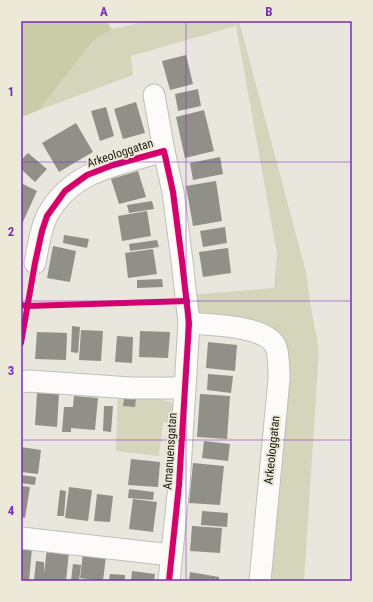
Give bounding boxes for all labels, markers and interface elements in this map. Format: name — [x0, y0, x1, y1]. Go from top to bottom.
text: A — [100, 4, 108, 19]
text: B — [265, 4, 273, 19]
text: 1 — [8, 84, 14, 99]
street label: Arkeologgatan — [85, 136, 155, 170]
text: 2 — [8, 224, 15, 239]
text: 3 — [8, 363, 14, 378]
street label: Amanuensgatan — [160, 412, 180, 490]
street label: Arkeologgatan — [261, 415, 283, 485]
text: 4 — [8, 503, 15, 518]

